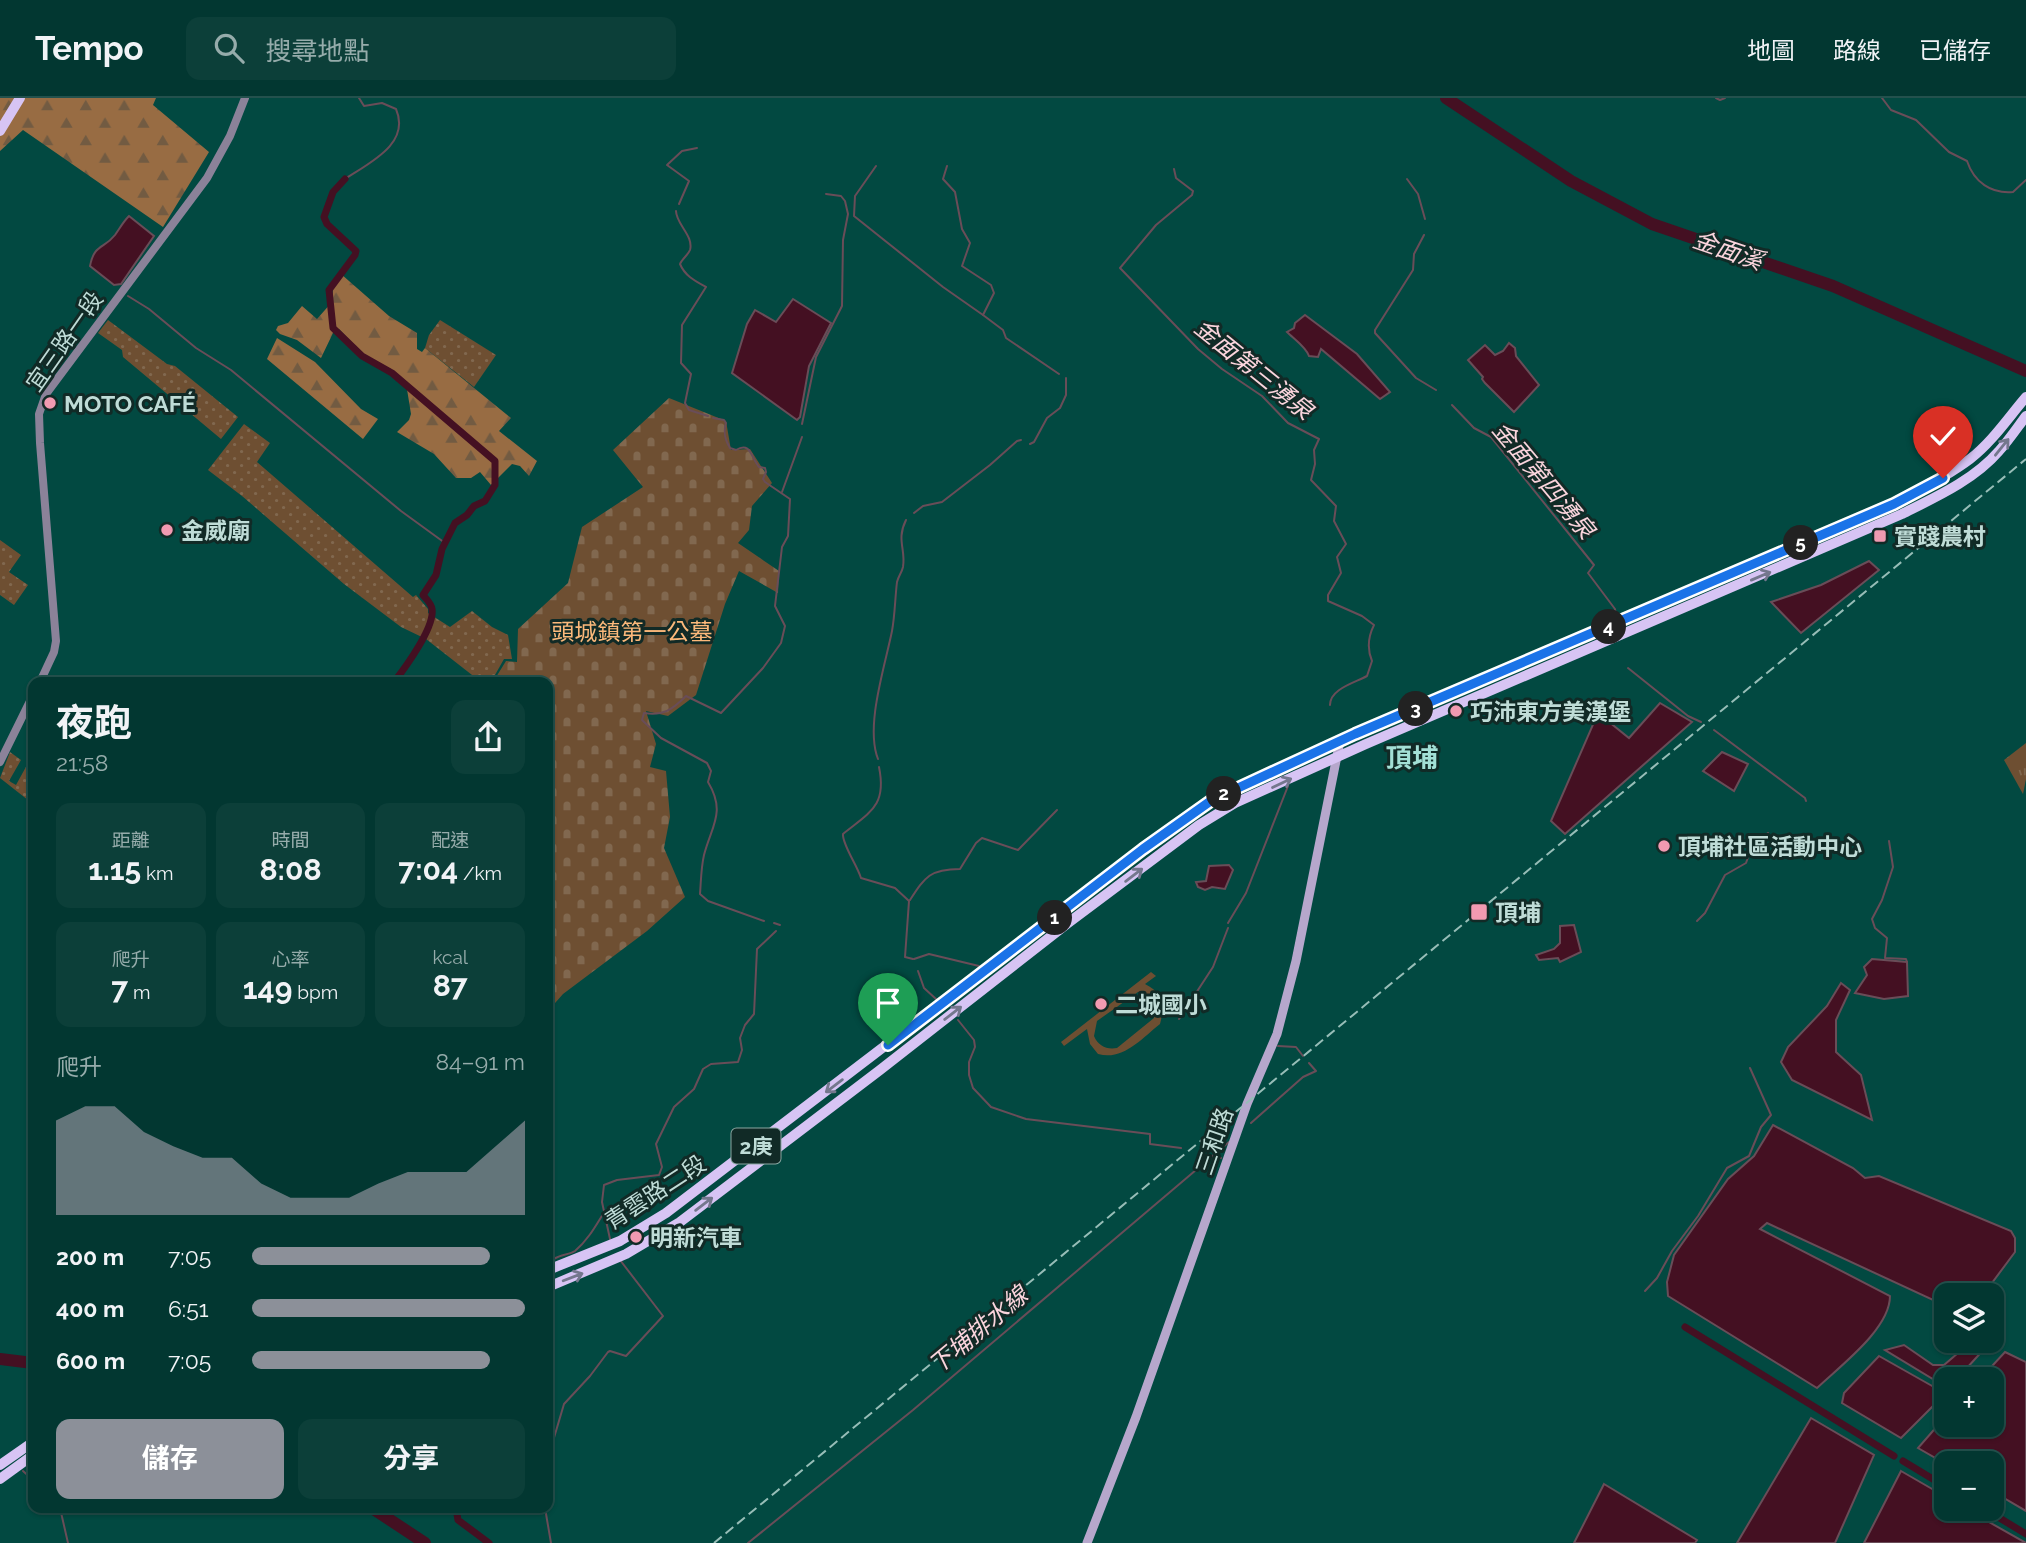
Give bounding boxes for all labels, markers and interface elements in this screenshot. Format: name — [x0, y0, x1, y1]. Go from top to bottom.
search box — [186, 17, 676, 80]
text: Tempo — [35, 29, 144, 68]
icon: search — [210, 29, 248, 67]
text: 搜尋地點 — [266, 36, 370, 66]
text: 地圖 — [1747, 36, 1795, 65]
text: 路線 — [1833, 36, 1881, 65]
text: 已儲存 — [1919, 36, 1991, 65]
water label: 金面溪 — [1689, 225, 1770, 276]
street label: 宜三路一段 — [20, 286, 108, 396]
water label: 金面第三湧泉 — [1189, 312, 1320, 426]
place label: MOTO CAFÉ — [64, 390, 196, 417]
marker: MOTO CAFÉ — [42, 395, 58, 411]
pin — [1913, 406, 1973, 478]
water label: 金面第四湧泉 — [1487, 416, 1602, 545]
icon: check — [1924, 417, 1962, 455]
one-way arrow — [1995, 438, 2010, 456]
place label: 金威廟 — [181, 517, 250, 544]
marker: 金威廟 — [159, 522, 175, 538]
place label: 實踐農村 — [1894, 523, 1986, 550]
pin: 5 — [1784, 526, 1818, 560]
marker: 實踐農村 — [1872, 528, 1888, 544]
text: 5 — [1795, 531, 1806, 553]
one-way arrow — [1749, 569, 1771, 582]
pin: 4 — [1592, 610, 1626, 644]
text: 4 — [1603, 615, 1614, 637]
park label: 頭城鎮第一公墓 — [552, 618, 713, 645]
pin: 3 — [1398, 692, 1434, 726]
text: 3 — [1410, 697, 1421, 719]
place label: 巧沛東方美漢堡 — [1470, 698, 1631, 725]
text: 夜跑 — [56, 700, 132, 745]
button: share — [451, 700, 525, 774]
marker: 巧沛東方美漢堡 — [1448, 703, 1464, 719]
district label: 頂埔 — [1386, 743, 1438, 773]
text: 21:58 — [56, 749, 108, 776]
pin: 2 — [1206, 776, 1242, 812]
one-way arrow — [1271, 776, 1292, 789]
text: 2 — [1218, 782, 1229, 804]
text: 距離 — [112, 829, 150, 851]
text: 時間 — [271, 829, 310, 851]
text: 配速 — [431, 829, 469, 851]
place label: 頂埔社區活動中心 — [1678, 833, 1862, 860]
marker: 頂埔社區活動中心 — [1656, 838, 1672, 854]
text: 1.15 — [88, 852, 141, 887]
text: 8:08 — [259, 852, 322, 887]
text: 7:04 — [398, 852, 458, 887]
text: km — [141, 862, 174, 884]
text: /km — [458, 862, 502, 884]
one-way arrow — [1124, 867, 1142, 882]
place label: 頂埔 — [1495, 899, 1541, 926]
pin: 1 — [1038, 900, 1072, 936]
marker: 頂埔 — [1469, 902, 1489, 922]
text: 1 — [1050, 906, 1059, 928]
text: kcal — [432, 946, 468, 968]
text: 爬升 — [112, 948, 150, 970]
text: 心率 — [271, 948, 310, 970]
text: 87 — [433, 968, 468, 1003]
text: 7 — [111, 971, 128, 1006]
text: 149 — [243, 971, 292, 1006]
pin — [858, 973, 918, 1045]
text: m — [128, 981, 150, 1003]
text: bpm — [292, 981, 338, 1003]
icon: arrive — [869, 984, 907, 1022]
place label: 二城國小 — [1115, 991, 1207, 1018]
marker: 二城國小 — [1093, 996, 1109, 1012]
one-way arrow — [943, 1005, 962, 1020]
text: 84–91 m — [435, 1048, 525, 1075]
text: 爬升 — [56, 1053, 102, 1080]
one-way arrow — [825, 1079, 843, 1094]
street label: 三和路 — [1190, 1104, 1238, 1178]
road number: 2庚 — [732, 1128, 780, 1164]
street label: 青雲路二段 — [599, 1149, 711, 1235]
one-way arrow — [694, 1197, 713, 1211]
place label: 明新汽車 — [650, 1224, 742, 1251]
marker: 明新汽車 — [628, 1229, 644, 1245]
text: 200 m — [56, 1243, 124, 1270]
text: 7:05 — [168, 1243, 211, 1270]
one-way arrow — [562, 1269, 583, 1282]
water label: 下埔排水線 — [923, 1278, 1036, 1380]
map controls — [1934, 1283, 2004, 1521]
button: layers — [1934, 1283, 2004, 1353]
text: 400 m — [56, 1295, 124, 1322]
text: 6:51 — [168, 1295, 209, 1322]
text: 600 m — [56, 1347, 125, 1374]
text: 7:05 — [168, 1347, 211, 1374]
button: + — [1934, 1367, 2004, 1437]
button: 儲存 — [56, 1419, 284, 1499]
button: 分享 — [298, 1419, 525, 1499]
button: − — [1934, 1451, 2004, 1521]

